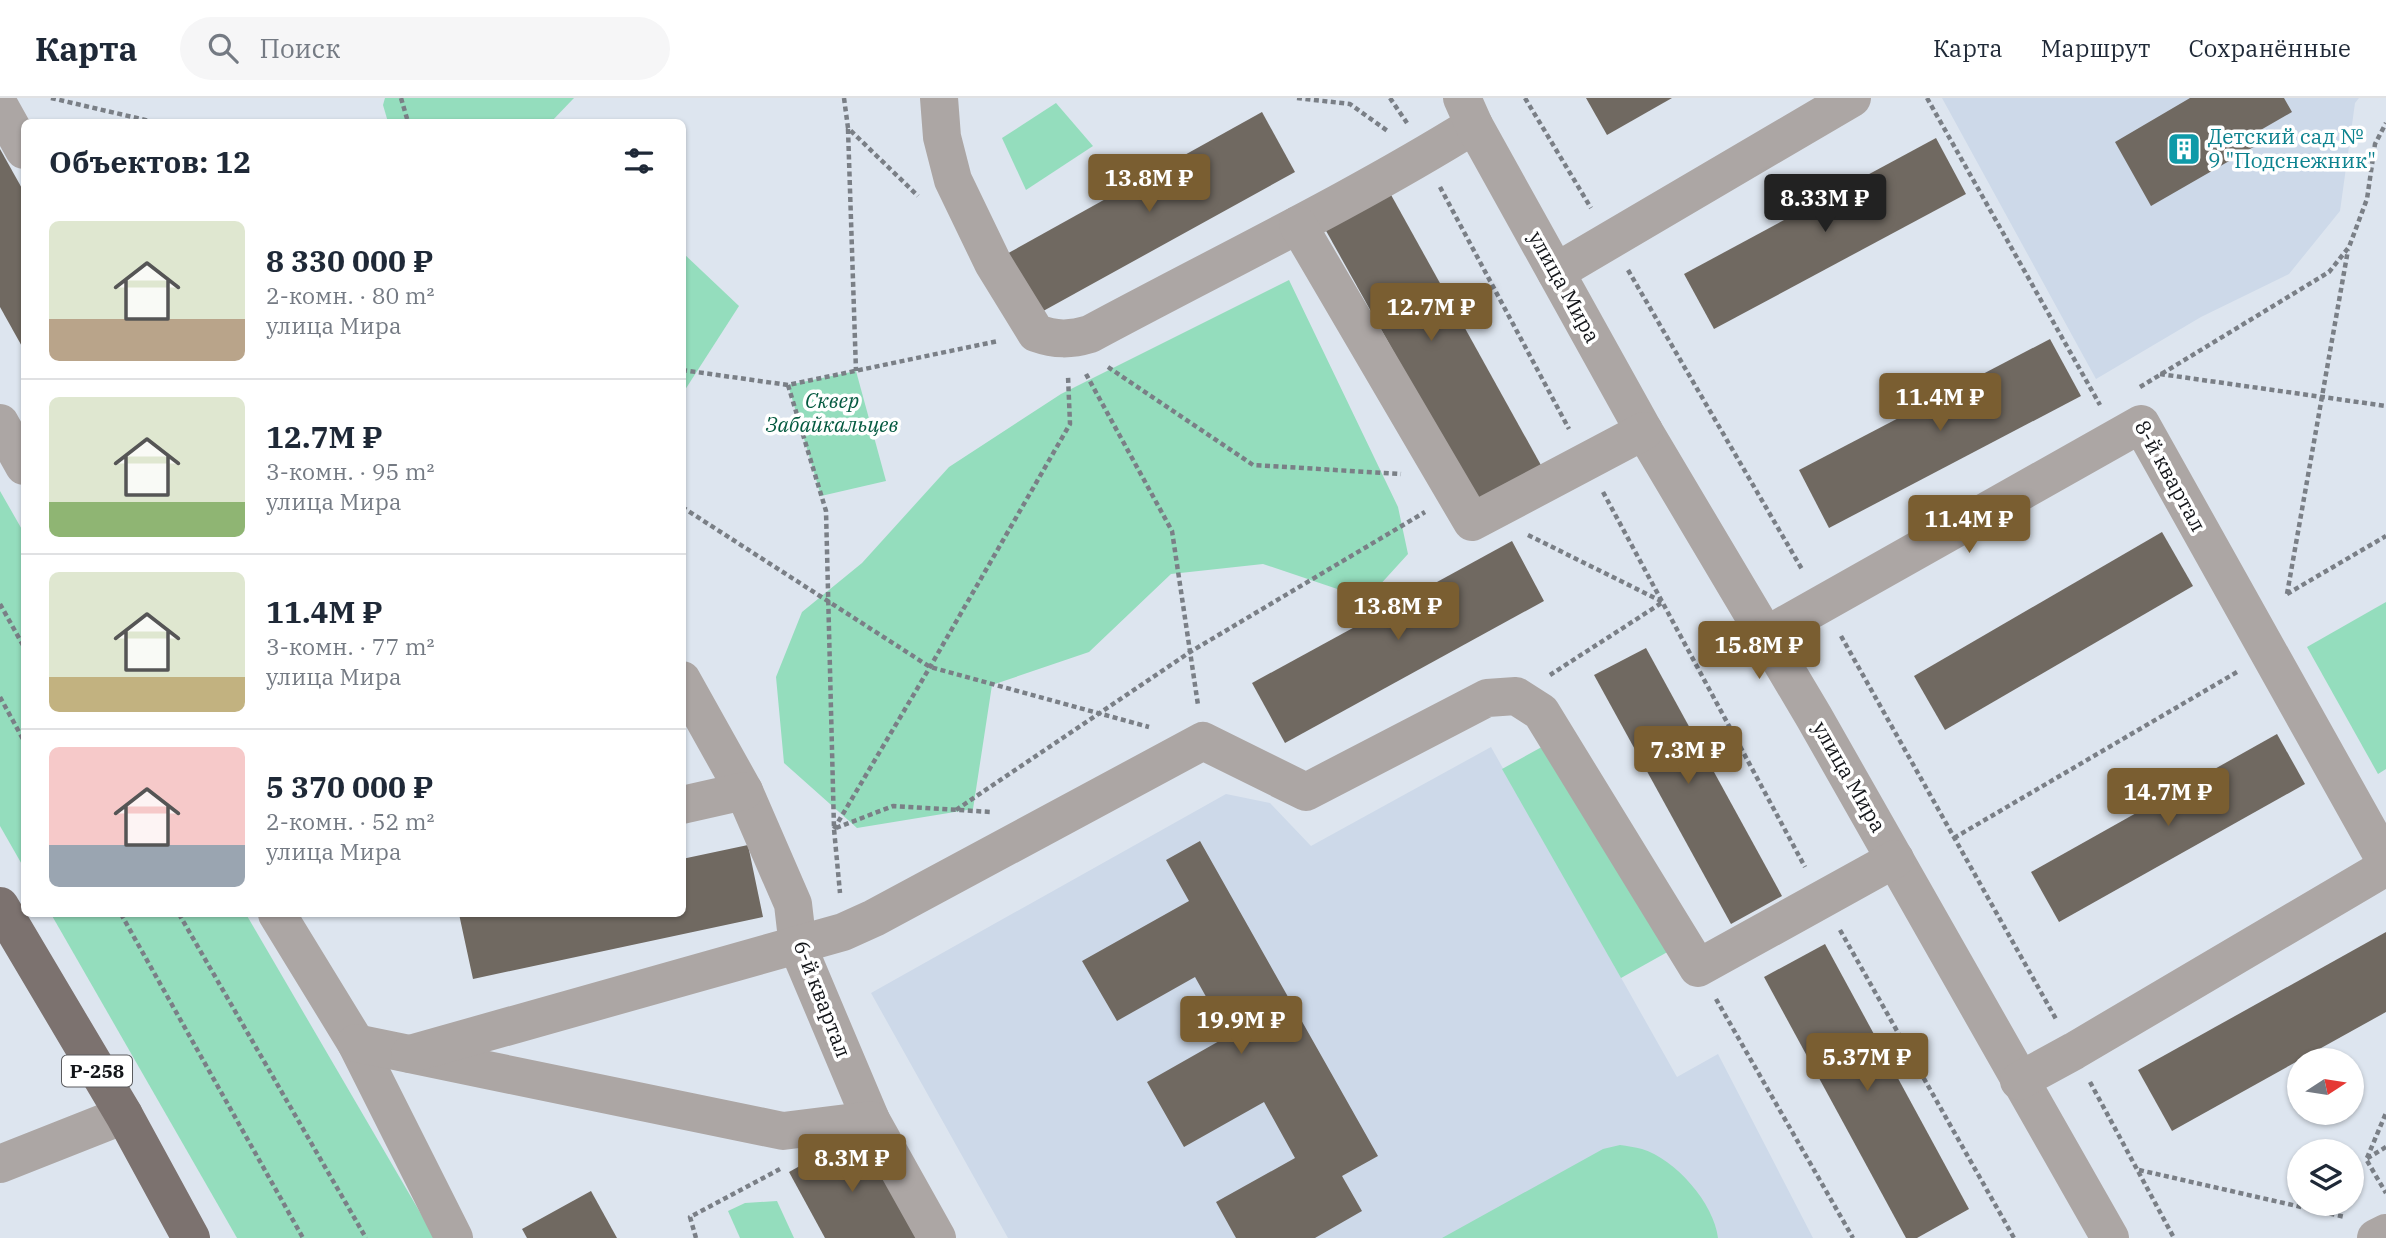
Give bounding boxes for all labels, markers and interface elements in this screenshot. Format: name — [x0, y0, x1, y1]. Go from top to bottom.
search box — [180, 17, 670, 80]
text: Карта — [35, 27, 138, 70]
icon: search — [204, 29, 242, 67]
text: Поиск — [260, 31, 340, 65]
text: Карта — [1933, 32, 2003, 64]
text: Маршрут — [2041, 32, 2150, 64]
text: Сохранённые — [2188, 32, 2351, 64]
place label: Детский сад № 9 "Подснежник" — [2208, 122, 2376, 174]
building icon: Детский сад № 9 "Подснежник" — [2165, 130, 2203, 168]
text: Объектов: 12 — [49, 142, 251, 181]
icon: filters — [620, 142, 658, 180]
pin: 13.8M ₽ — [1084, 155, 1214, 214]
text: 13.8M ₽ — [1104, 162, 1194, 192]
pin: 8.33M ₽ — [1760, 174, 1890, 234]
text: 8.33M ₽ — [1780, 182, 1870, 212]
street label: улица Мира — [1523, 226, 1607, 347]
text: 8 330 000 ₽ — [266, 241, 433, 280]
icon: home — [105, 249, 189, 333]
text: 2-комн. · 80 m² — [266, 280, 435, 310]
pin: 12.7M ₽ — [1366, 284, 1496, 343]
text: 12.7M ₽ — [1386, 291, 1476, 321]
text: улица Мира — [266, 310, 402, 340]
pin: 11.4M ₽ — [1875, 374, 2005, 433]
text: 11.4M ₽ — [1895, 381, 1985, 411]
park label: Сквер Забайкальцев — [766, 386, 898, 438]
street label: 8-й квартал — [2129, 415, 2213, 536]
text: 12.7M ₽ — [266, 417, 383, 456]
icon: home — [105, 425, 189, 509]
text: 3-комн. · 95 m² — [266, 456, 435, 486]
text: улица Мира — [266, 486, 402, 516]
pin: 11.4M ₽ — [1904, 496, 2034, 555]
text: 11.4M ₽ — [1924, 503, 2014, 533]
pin: 13.8M ₽ — [1333, 582, 1463, 642]
text: 13.8M ₽ — [1353, 590, 1443, 620]
text: 11.4M ₽ — [266, 592, 383, 631]
icon: home — [105, 600, 189, 684]
pin: 15.8M ₽ — [1694, 622, 1824, 681]
text: 15.8M ₽ — [1714, 629, 1804, 659]
text: 3-комн. · 77 m² — [266, 631, 435, 661]
text: улица Мира — [266, 661, 402, 691]
street label: улица Мира — [1807, 716, 1893, 837]
pin: 7.3M ₽ — [1631, 726, 1745, 786]
text: 7.3M ₽ — [1650, 734, 1726, 764]
text: 5 370 000 ₽ — [266, 767, 433, 806]
pin: 14.7M ₽ — [2103, 768, 2233, 828]
icon: home — [105, 775, 189, 859]
text: 14.7M ₽ — [2123, 776, 2213, 806]
text: 2-комн. · 52 m² — [266, 806, 435, 836]
text: улица Мира — [266, 836, 402, 866]
street label: 6-й квартал — [788, 936, 858, 1061]
pin: 19.9M ₽ — [1176, 996, 1306, 1056]
text: 19.9M ₽ — [1196, 1004, 1286, 1034]
pin: 5.37M ₽ — [1802, 1034, 1932, 1093]
text: 5.37M ₽ — [1822, 1041, 1912, 1071]
north arrow — [2287, 1048, 2364, 1125]
map controls — [2287, 1048, 2364, 1216]
road number: Р-258 — [62, 1056, 132, 1086]
pin: 8.3M ₽ — [795, 1134, 909, 1194]
button: layers — [2287, 1139, 2364, 1216]
text: 8.3M ₽ — [814, 1142, 890, 1172]

